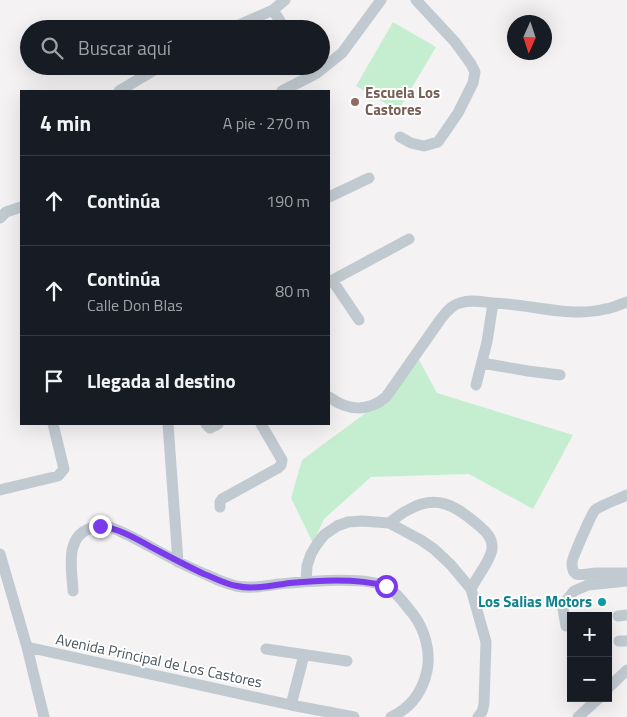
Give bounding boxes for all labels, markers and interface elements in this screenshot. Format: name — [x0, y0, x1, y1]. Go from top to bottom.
north arrow — [507, 15, 552, 60]
search box — [20, 20, 330, 75]
text: Buscar aquí — [78, 33, 171, 62]
icon: search — [38, 34, 66, 62]
place label: Escuela Los Castores — [365, 81, 440, 121]
marker: Escuela Los Castores — [349, 96, 361, 108]
text: 4 min — [40, 107, 91, 139]
text: A pie · 270 m — [223, 111, 310, 135]
text: Continúa — [87, 186, 160, 215]
icon: ahead — [40, 187, 68, 215]
text: 190 m — [266, 189, 310, 213]
text: Continúa — [87, 264, 160, 293]
icon: ahead — [40, 277, 68, 305]
text: 80 m — [275, 279, 310, 303]
text: Calle Don Blas — [87, 293, 183, 317]
text: Llegada al destino — [87, 366, 236, 395]
icon: arrive — [40, 367, 68, 395]
route end — [89, 515, 112, 538]
route start — [375, 575, 398, 598]
place label: Los Salias Motors — [478, 590, 592, 613]
marker: Los Salias Motors — [596, 596, 608, 608]
map controls — [567, 612, 612, 702]
button: + — [567, 612, 612, 657]
street label: Avenida Principal de Los Castores — [54, 627, 264, 694]
button: − — [567, 657, 612, 702]

